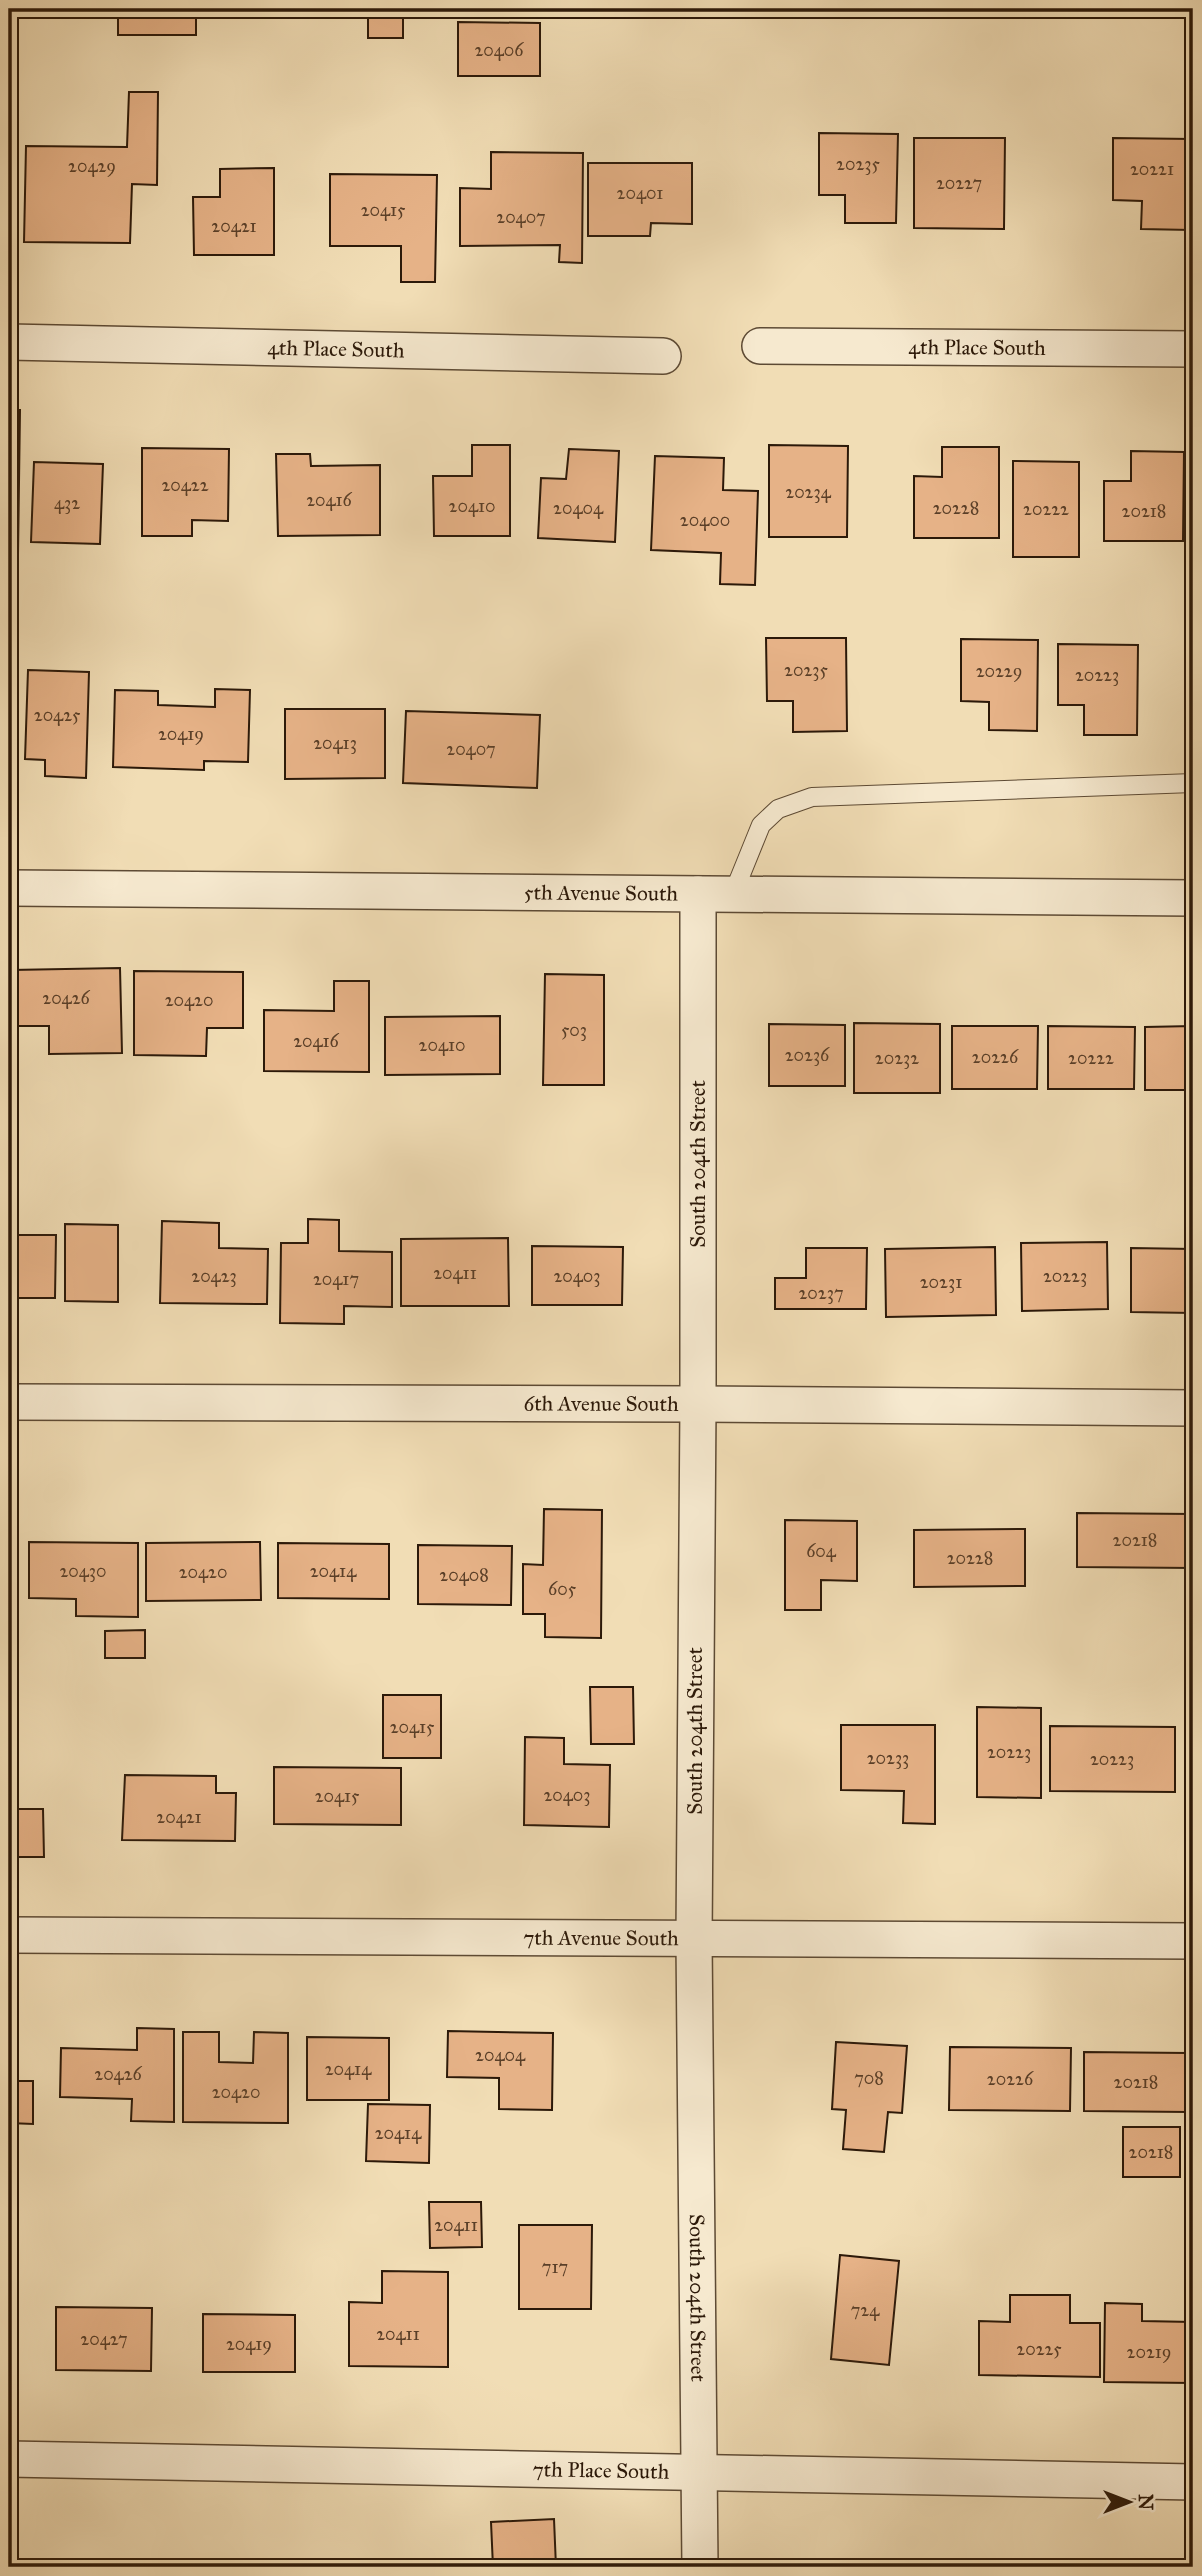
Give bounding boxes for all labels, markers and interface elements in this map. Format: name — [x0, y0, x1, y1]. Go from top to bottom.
house number: 20406 — [474, 39, 524, 61]
house number: 20235 — [836, 153, 881, 175]
house number: 20429 — [68, 155, 116, 177]
house number: 20221 — [1130, 158, 1174, 180]
house number: 20227 — [936, 172, 982, 194]
house number: 20401 — [617, 182, 663, 204]
house number: 20415 — [361, 199, 406, 221]
house number: 20407 — [496, 206, 546, 228]
house number: 20421 — [211, 215, 257, 237]
street label: 4th Place South — [908, 334, 1046, 361]
street label: 4th Place South — [267, 335, 405, 363]
house number: 20422 — [161, 474, 209, 496]
house number: 20234 — [785, 481, 832, 503]
house number: 20416 — [306, 489, 353, 511]
house number: 432 — [54, 492, 80, 514]
house number: 20410 — [449, 495, 495, 517]
house number: 20404 — [553, 497, 604, 519]
house number: 20228 — [933, 497, 979, 519]
house number: 20222 — [1023, 498, 1069, 520]
house number: 20218 — [1122, 500, 1166, 522]
house number: 20400 — [680, 509, 730, 531]
house number: 20235 — [784, 659, 829, 681]
house number: 20229 — [976, 660, 1022, 682]
house number: 20223 — [1075, 664, 1119, 686]
house number: 20425 — [34, 704, 81, 726]
house number: 20419 — [158, 723, 204, 745]
house number: 20413 — [313, 732, 357, 754]
house number: 20407 — [446, 738, 496, 760]
street label: 5th Avenue South — [524, 879, 678, 907]
house number: 20426 — [42, 987, 91, 1009]
house number: 20420 — [165, 989, 213, 1011]
house number: 503 — [561, 1019, 587, 1041]
house number: 20416 — [293, 1030, 340, 1052]
house number: 20410 — [419, 1034, 465, 1056]
house number: 20236 — [785, 1044, 830, 1066]
house number: 20226 — [972, 1046, 1019, 1068]
house number: 20232 — [875, 1047, 919, 1069]
house number: 20222 — [1068, 1047, 1114, 1069]
street label: South 204th Street — [685, 1080, 711, 1248]
house number: 20411 — [433, 1262, 477, 1284]
house number: 20423 — [191, 1265, 237, 1287]
house number: 20403 — [553, 1265, 601, 1287]
house number: 20223 — [1043, 1265, 1087, 1287]
house number: 20417 — [313, 1268, 359, 1290]
house number: 20231 — [920, 1271, 962, 1293]
house number: 20237 — [798, 1282, 844, 1304]
street label: 6th Avenue South — [523, 1390, 679, 1417]
house number: 20218 — [1113, 1529, 1157, 1551]
house number: 604 — [806, 1540, 837, 1562]
house number: 20228 — [947, 1547, 993, 1569]
house number: 20430 — [59, 1560, 107, 1582]
house number: 20414 — [310, 1560, 357, 1582]
house number: 20420 — [179, 1561, 227, 1583]
house number: 20408 — [439, 1564, 489, 1586]
house number: 605 — [548, 1578, 577, 1600]
street label: South 204th Street — [682, 1647, 708, 1815]
house number: 20415 — [390, 1716, 435, 1738]
house number: 20223 — [987, 1741, 1031, 1763]
house number: 20233 — [867, 1747, 909, 1769]
house number: 20223 — [1090, 1748, 1134, 1770]
house number: 20403 — [543, 1784, 591, 1806]
house number: 20415 — [315, 1785, 360, 1807]
house number: 20421 — [156, 1806, 202, 1828]
street label: 7th Avenue South — [523, 1925, 679, 1951]
house number: 20404 — [475, 2044, 526, 2066]
house number: 20414 — [325, 2058, 372, 2080]
house number: 20426 — [94, 2063, 143, 2085]
house number: 708 — [854, 2067, 884, 2089]
house number: 20226 — [987, 2068, 1034, 2090]
house number: 20218 — [1114, 2071, 1158, 2093]
house number: 20420 — [212, 2081, 260, 2103]
house number: 20414 — [375, 2122, 422, 2144]
house number: 20218 — [1129, 2141, 1173, 2163]
house number: 20411 — [434, 2214, 478, 2236]
street label: South 204th Street — [684, 2214, 711, 2383]
house number: 717 — [542, 2256, 568, 2278]
house number: 724 — [851, 2299, 880, 2321]
house number: 20411 — [376, 2323, 420, 2345]
house number: 20427 — [80, 2328, 128, 2350]
house number: 20419 — [226, 2333, 272, 2355]
house number: 20225 — [1016, 2338, 1062, 2360]
house number: 20219 — [1127, 2341, 1171, 2363]
street label: 7th Place South — [532, 2456, 670, 2485]
north arrow — [1094, 2468, 1164, 2538]
text: N — [1134, 2494, 1157, 2510]

